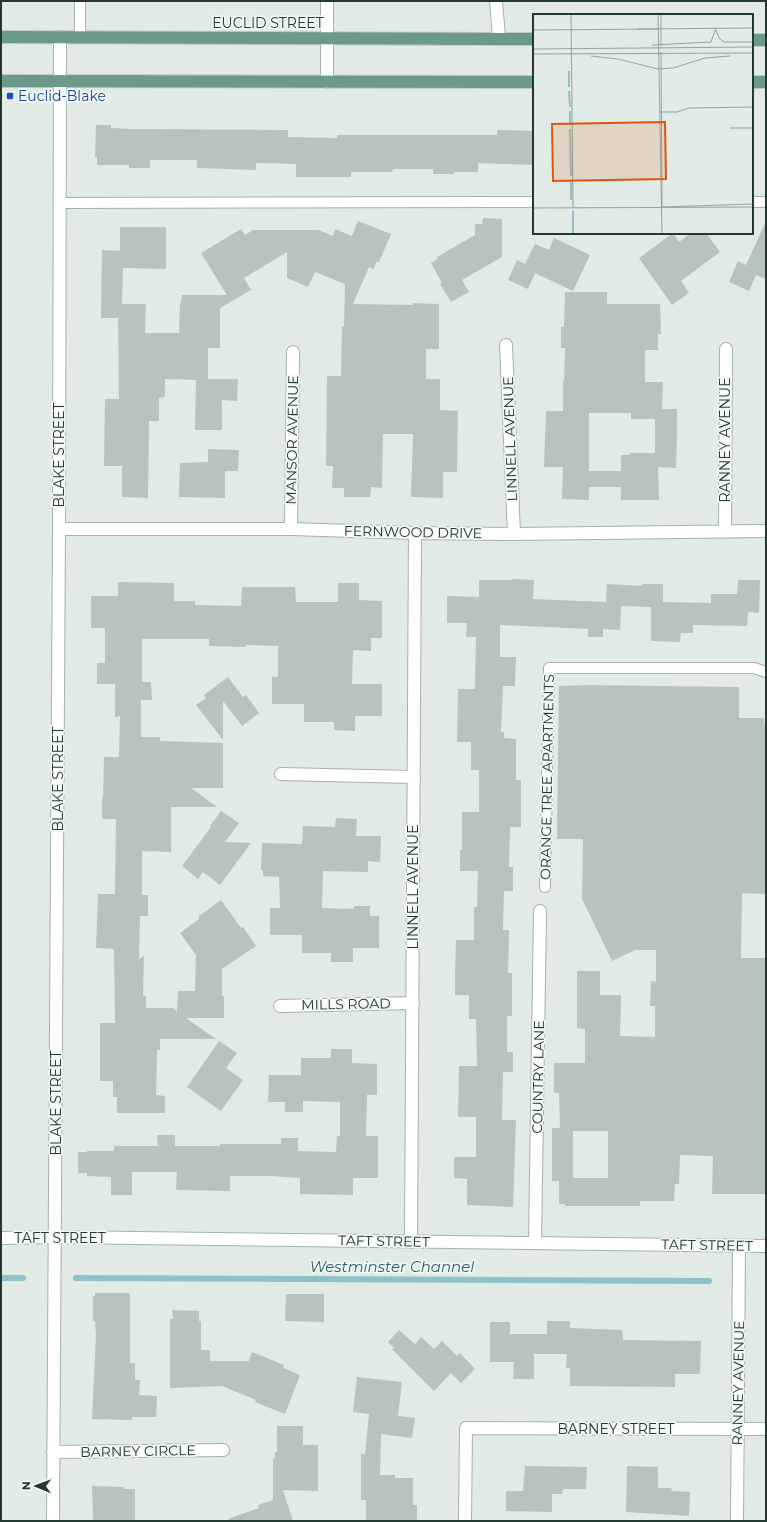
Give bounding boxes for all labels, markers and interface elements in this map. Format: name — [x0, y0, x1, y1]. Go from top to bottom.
street label: EUCLID STREET — [212, 14, 324, 32]
inset map — [533, 14, 753, 234]
place label: Euclid-Blake — [18, 87, 106, 105]
marker: Euclid-Blake — [5, 91, 15, 101]
street label: MANSOR AVENUE — [282, 375, 302, 505]
street label: LINNELL AVENUE — [499, 376, 521, 502]
street label: RANNEY AVENUE — [716, 377, 734, 503]
street label: BLAKE STREET — [50, 402, 68, 508]
street label: FERNWOOD DRIVE — [344, 522, 482, 542]
street label: ORANGE TREE APARTMENTS — [536, 674, 558, 880]
street label: BLAKE STREET — [49, 726, 67, 832]
street label: LINNELL AVENUE — [404, 824, 422, 950]
street label: MILLS ROAD — [301, 994, 391, 1014]
street label: COUNTRY LANE — [528, 1020, 548, 1134]
street label: BLAKE STREET — [47, 1050, 65, 1156]
street label: TAFT STREET — [14, 1229, 106, 1247]
street label: TAFT STREET — [338, 1231, 430, 1251]
street label: TAFT STREET — [661, 1235, 753, 1255]
water label: Westminster Channel — [310, 1257, 474, 1276]
street label: RANNEY AVENUE — [728, 1320, 748, 1446]
street label: BARNEY STREET — [557, 1420, 675, 1438]
street label: BARNEY CIRCLE — [80, 1441, 196, 1461]
north arrow — [16, 1466, 56, 1506]
text: N — [19, 1481, 33, 1490]

